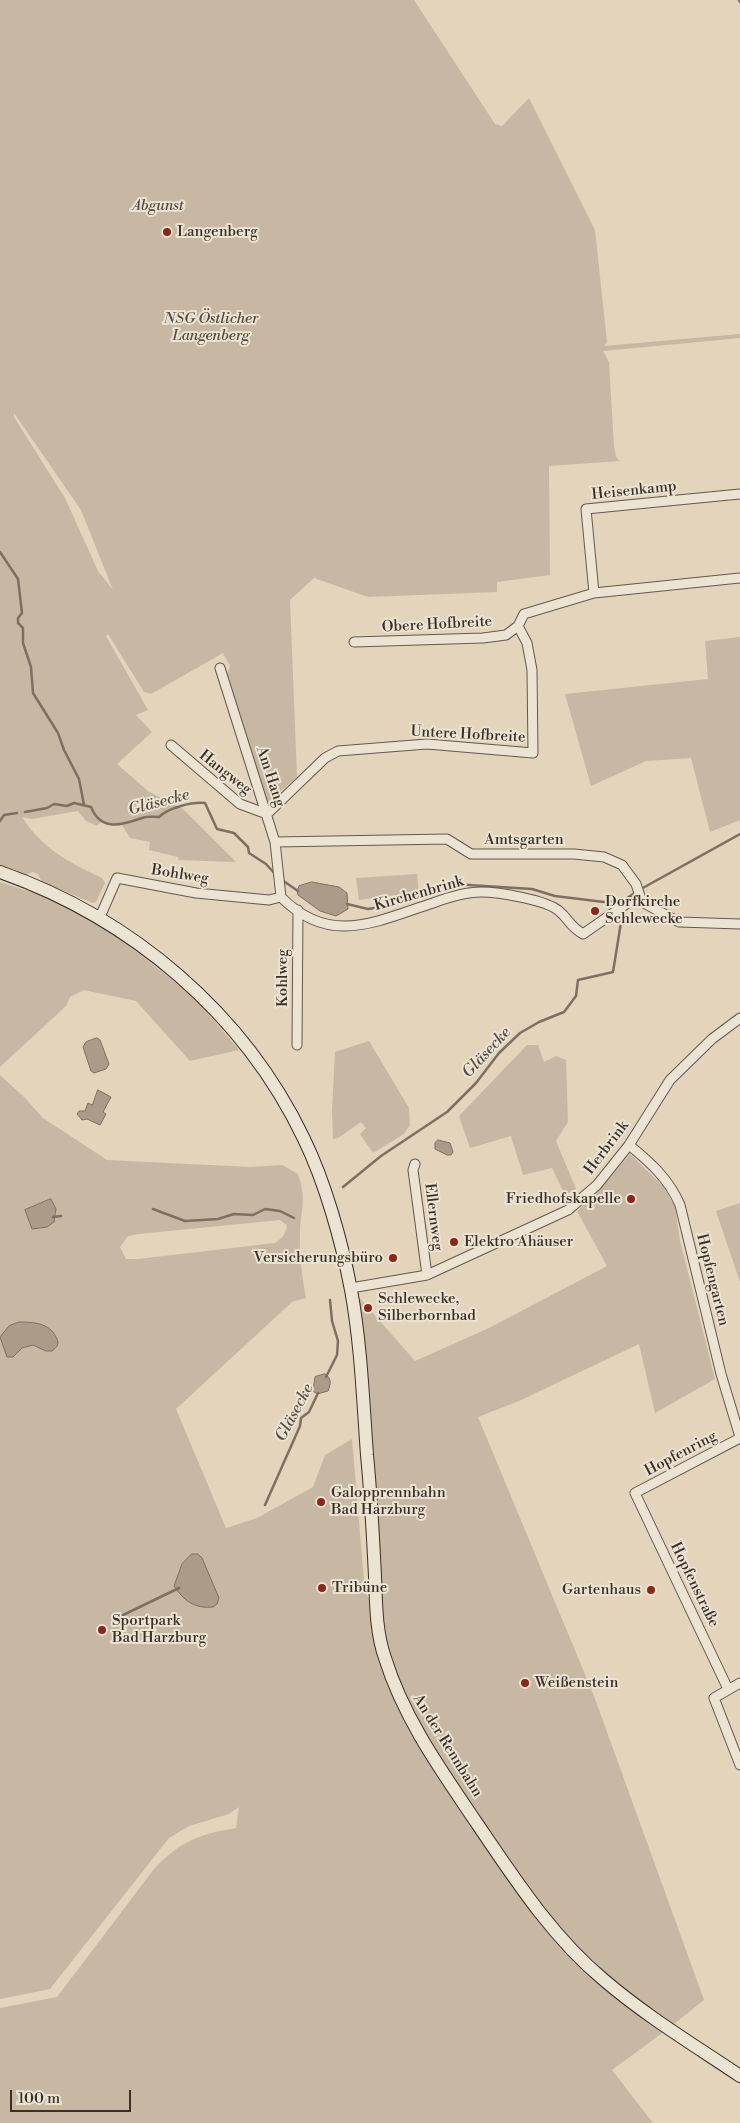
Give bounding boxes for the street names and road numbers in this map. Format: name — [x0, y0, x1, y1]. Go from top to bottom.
street label: Heisenkamp — [591, 478, 677, 504]
street label: Obere Hofbreite — [381, 613, 493, 637]
street label: Untere Hofbreite — [410, 723, 526, 747]
street label: Am Hang — [252, 744, 288, 810]
street label: Hangweg — [195, 747, 255, 799]
street label: Amtsgarten — [484, 831, 564, 849]
street label: Bohlweg — [150, 862, 210, 888]
street label: Kirchenbrink — [372, 873, 466, 915]
street label: Kohlweg — [274, 949, 292, 1007]
street label: Herbrink — [581, 1117, 633, 1179]
street label: Ellernweg — [420, 1182, 446, 1252]
street label: Hopfengarten — [692, 1232, 732, 1328]
street label: Hopfenring — [642, 1428, 720, 1480]
street label: Hopfenstraße — [666, 1539, 722, 1631]
street label: An der Rennbahn — [408, 1691, 486, 1801]

